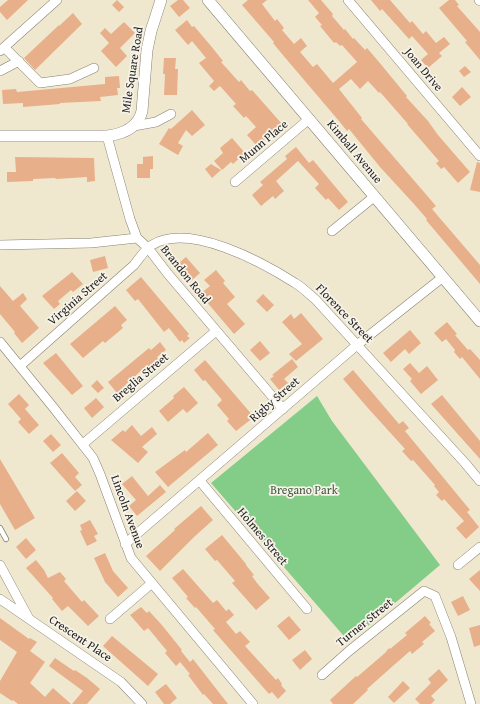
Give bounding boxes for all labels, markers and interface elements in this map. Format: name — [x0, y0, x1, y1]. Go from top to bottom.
street label: Mile Square Road — [119, 26, 147, 114]
street label: Joan Drive — [401, 46, 445, 94]
street label: Kimball Avenue — [323, 117, 385, 187]
street label: Munn Place — [237, 118, 291, 166]
street label: Brandon Road — [157, 243, 213, 307]
street label: Virginia Street — [45, 269, 111, 329]
street label: Florence Street — [312, 282, 376, 346]
street label: Breglia Street — [110, 350, 172, 406]
street label: Rigby Street — [247, 374, 303, 426]
street label: Lincoln Avenue — [107, 473, 147, 551]
park label: Bregano Park — [270, 484, 338, 498]
street label: Holmes Street — [234, 505, 290, 569]
street label: Turner Street — [334, 596, 396, 650]
street label: Crescent Place — [46, 613, 114, 665]

